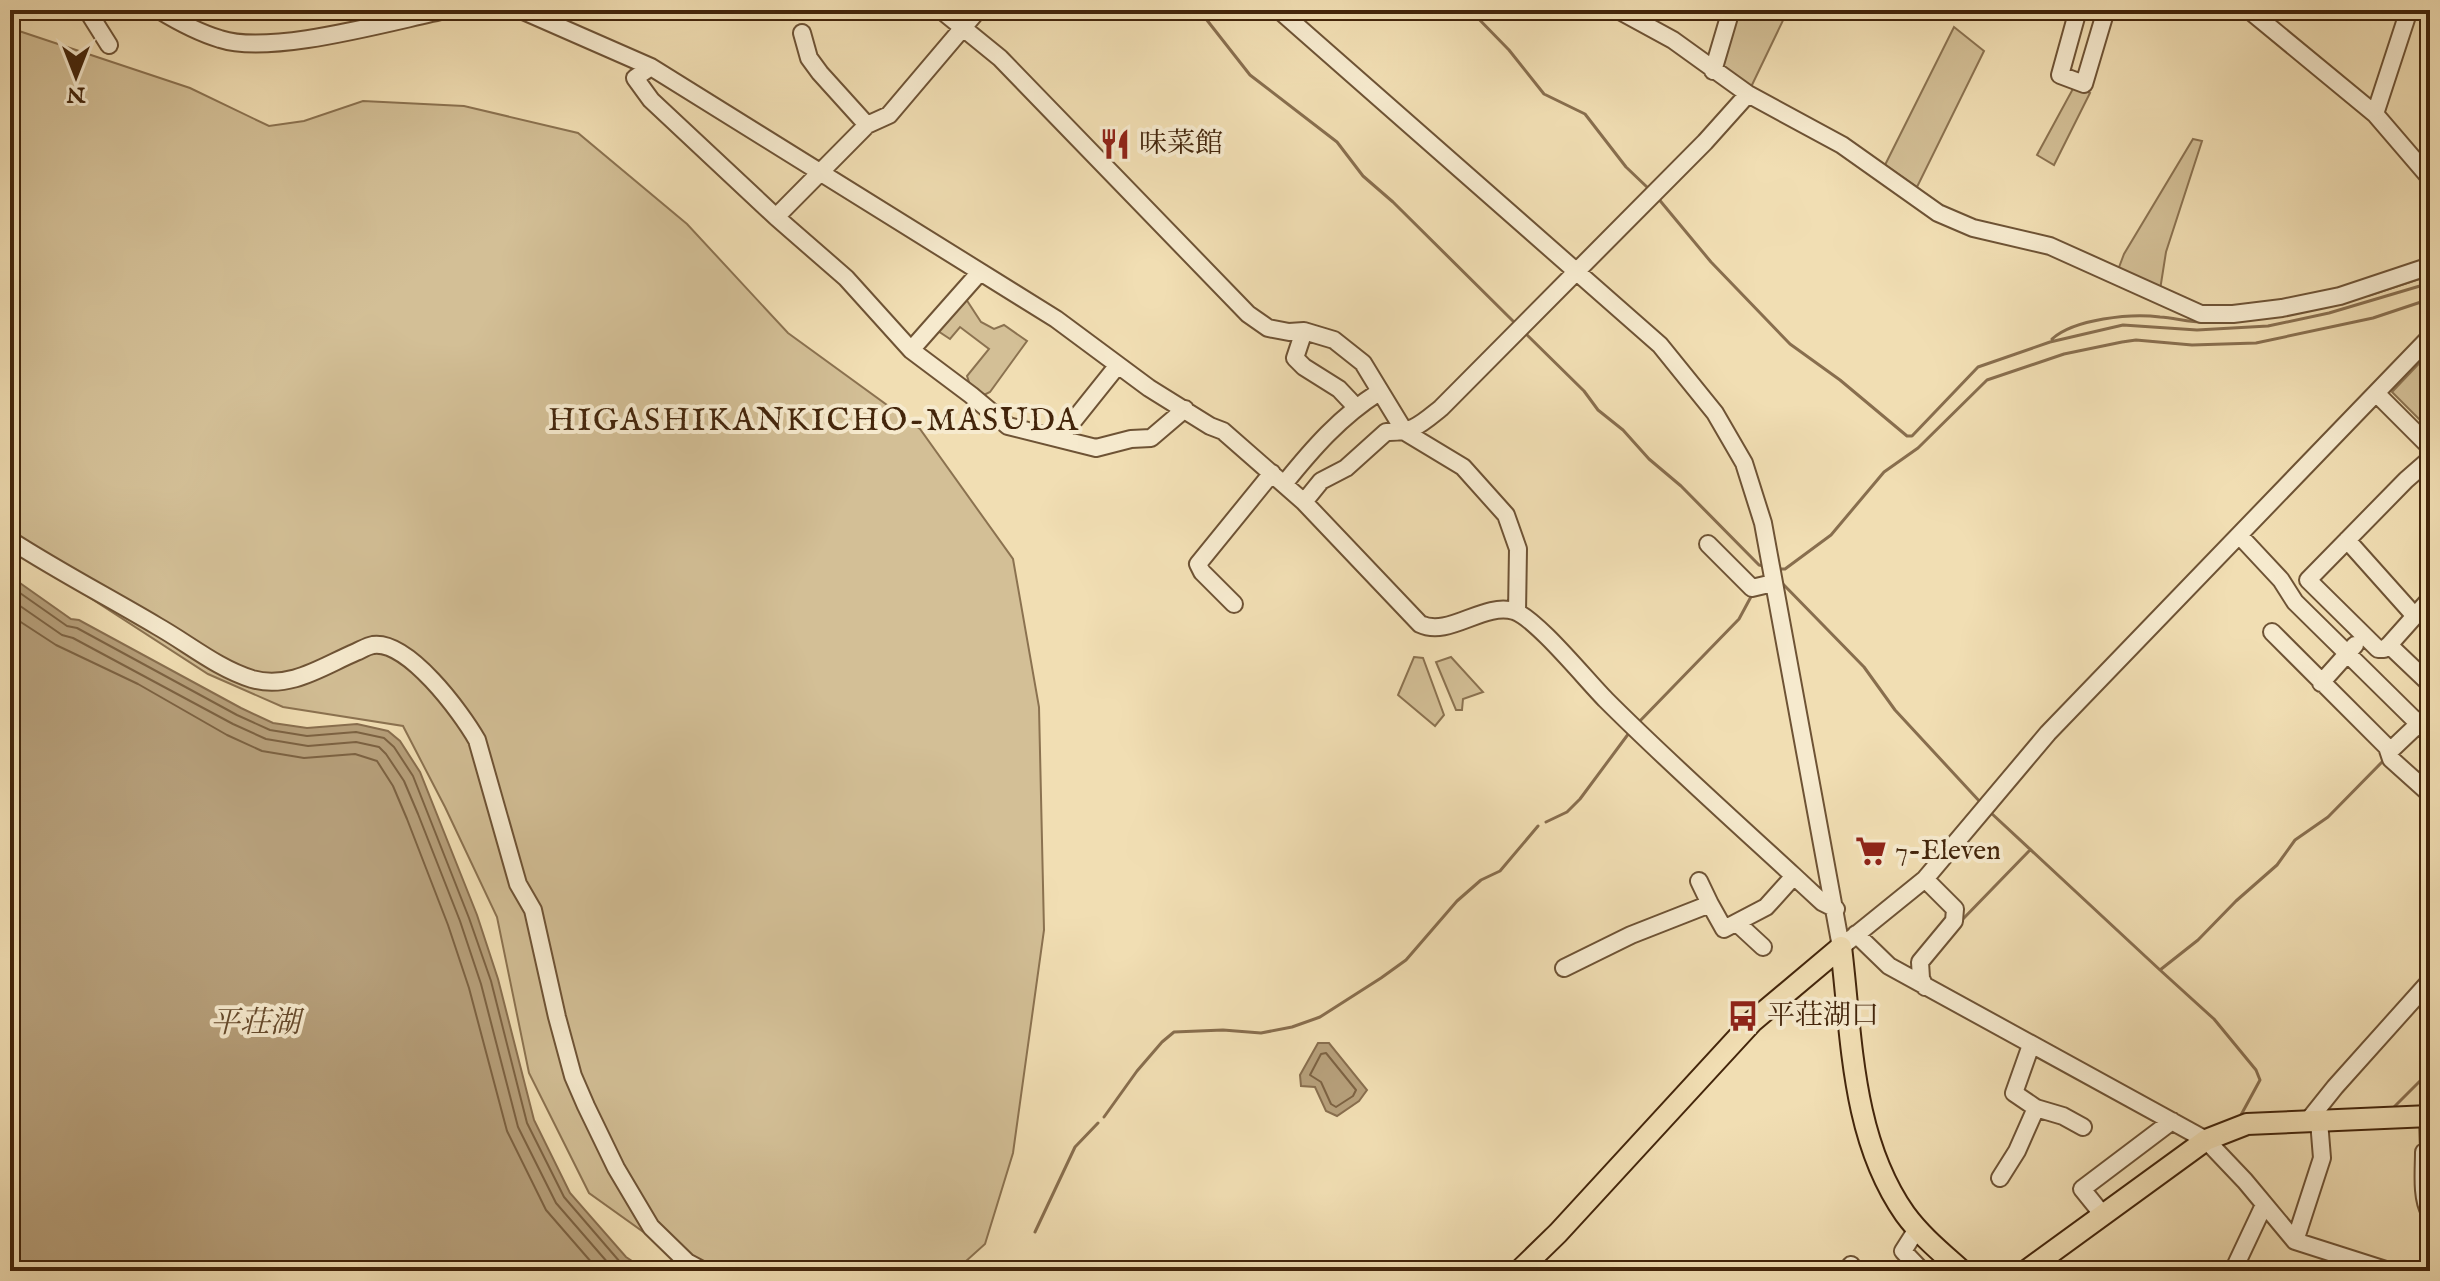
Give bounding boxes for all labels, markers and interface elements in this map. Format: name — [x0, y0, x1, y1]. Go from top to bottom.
north arrow — [36, 36, 116, 116]
text: N — [66, 80, 87, 108]
restaurant icon: 味菜館 — [1098, 127, 1132, 161]
place label: 味菜館 — [1139, 127, 1223, 162]
district label: HIGASHIKANKICHO-MASUDA — [548, 401, 1080, 442]
supermarket icon: 7-Eleven — [1854, 834, 1888, 868]
place label: 7-Eleven — [1895, 834, 2001, 869]
bus stop icon: 平荘湖口 — [1726, 999, 1760, 1033]
place label: 平荘湖口 — [1767, 999, 1879, 1034]
water label: 平荘湖 — [210, 1005, 305, 1043]

